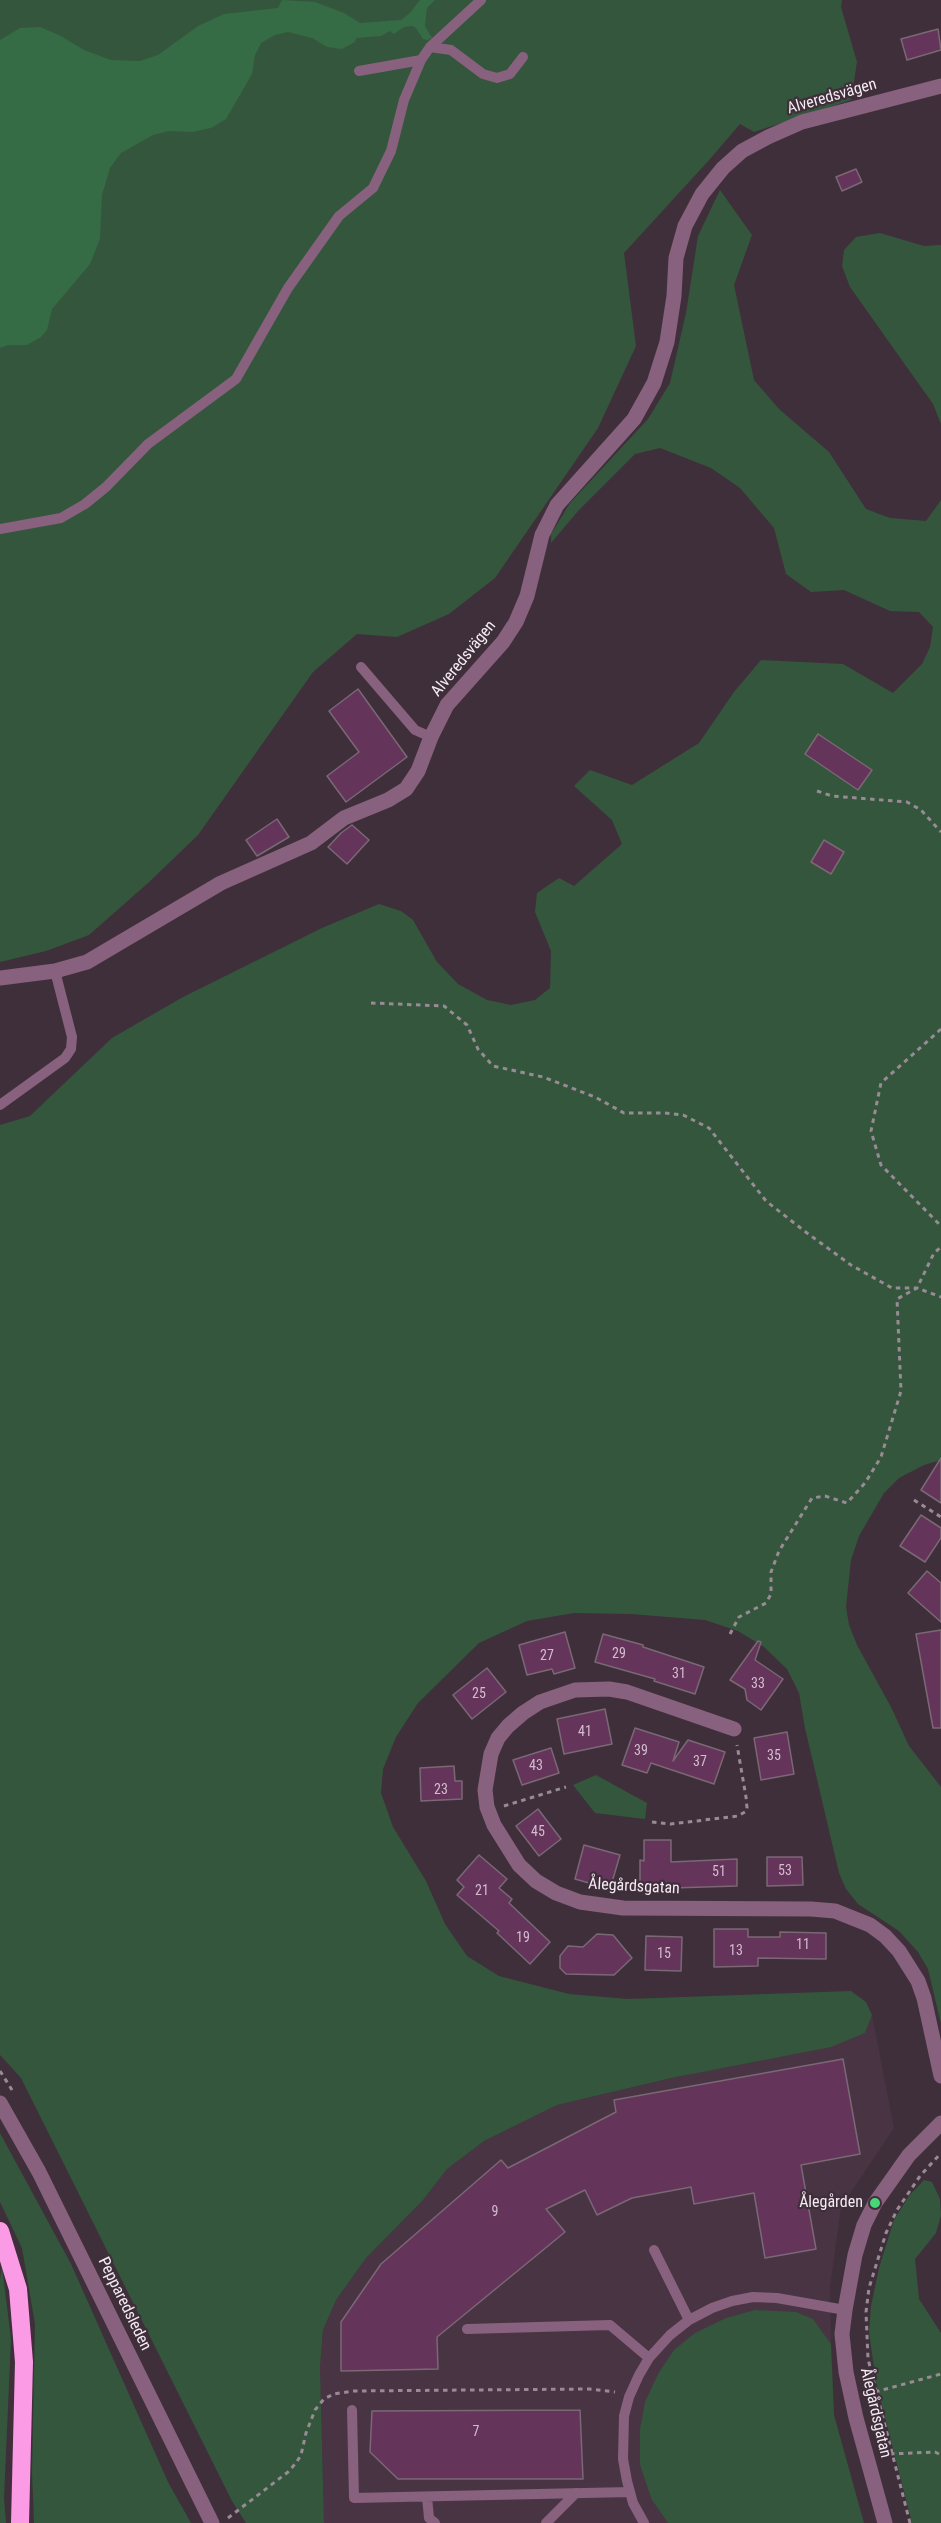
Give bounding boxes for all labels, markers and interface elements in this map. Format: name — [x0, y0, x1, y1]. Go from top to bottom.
street label: Alveredsvägen — [785, 75, 879, 119]
street label: Alveredsvägen — [428, 617, 500, 701]
house number: 29 — [612, 1646, 626, 1662]
house number: 27 — [540, 1648, 554, 1664]
house number: 31 — [672, 1666, 686, 1682]
house number: 33 — [751, 1676, 765, 1692]
house number: 25 — [472, 1686, 486, 1702]
house number: 41 — [578, 1724, 592, 1740]
house number: 39 — [634, 1743, 648, 1759]
house number: 35 — [767, 1748, 781, 1764]
house number: 37 — [693, 1754, 707, 1770]
house number: 43 — [529, 1758, 543, 1774]
house number: 23 — [434, 1782, 448, 1798]
house number: 45 — [531, 1824, 545, 1840]
house number: 53 — [778, 1863, 792, 1879]
house number: 51 — [712, 1864, 726, 1880]
street label: Ålegårdsgatan — [588, 1875, 680, 1899]
house number: 21 — [475, 1883, 489, 1899]
house number: 19 — [516, 1930, 530, 1946]
house number: 11 — [796, 1937, 810, 1953]
house number: 13 — [729, 1943, 743, 1959]
house number: 15 — [657, 1946, 671, 1962]
place label: Ålegården — [799, 2193, 863, 2213]
marker: Ålegården — [868, 2196, 882, 2210]
house number: 9 — [492, 2204, 498, 2220]
street label: Pepparedsleden — [93, 2254, 155, 2354]
street label: Ålegårdsgatan — [855, 2366, 895, 2460]
house number: 7 — [473, 2424, 479, 2440]

